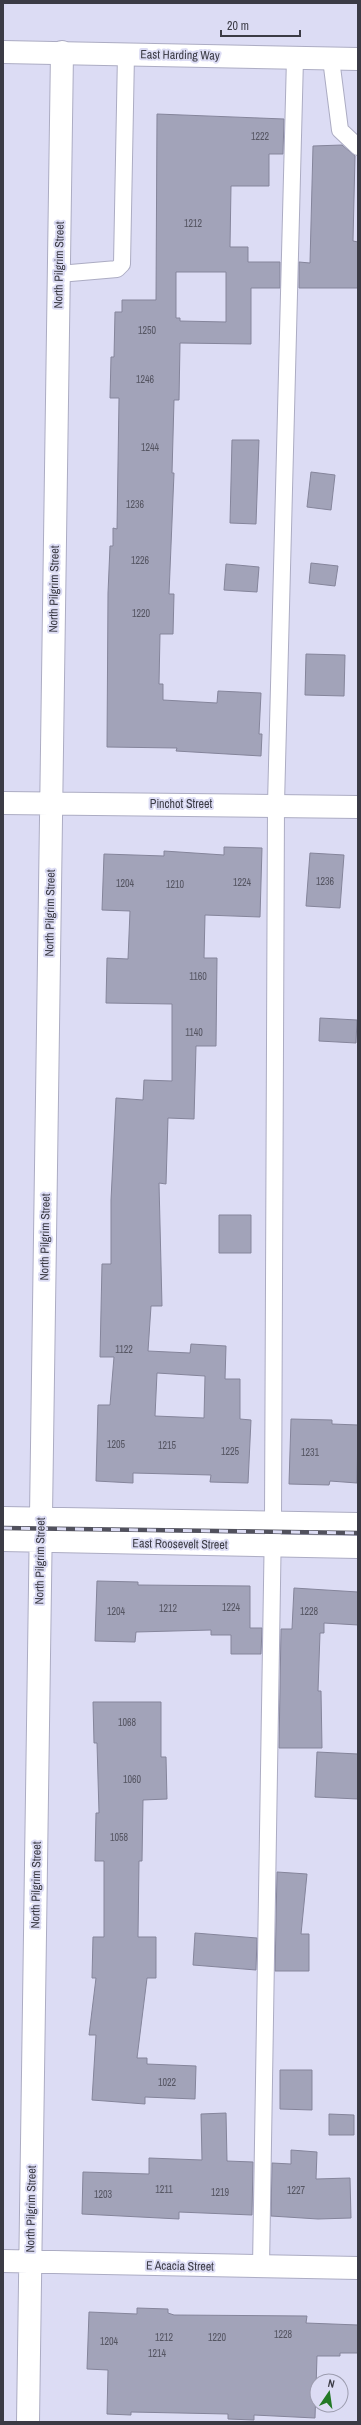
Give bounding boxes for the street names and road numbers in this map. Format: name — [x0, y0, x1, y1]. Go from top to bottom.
street label: East Harding Way — [140, 46, 220, 64]
street label: North Pilgrim Street — [50, 221, 68, 309]
street label: North Pilgrim Street — [45, 545, 63, 633]
street label: Pinchot Street — [150, 796, 212, 812]
street label: North Pilgrim Street — [41, 869, 59, 957]
street label: North Pilgrim Street — [36, 1193, 54, 1281]
street label: North Pilgrim Street — [31, 1517, 49, 1605]
street label: East Roosevelt Street — [132, 1535, 228, 1553]
street label: North Pilgrim Street — [27, 1841, 45, 1929]
street label: North Pilgrim Street — [22, 2165, 40, 2253]
street label: E Acacia Street — [146, 2257, 214, 2275]

